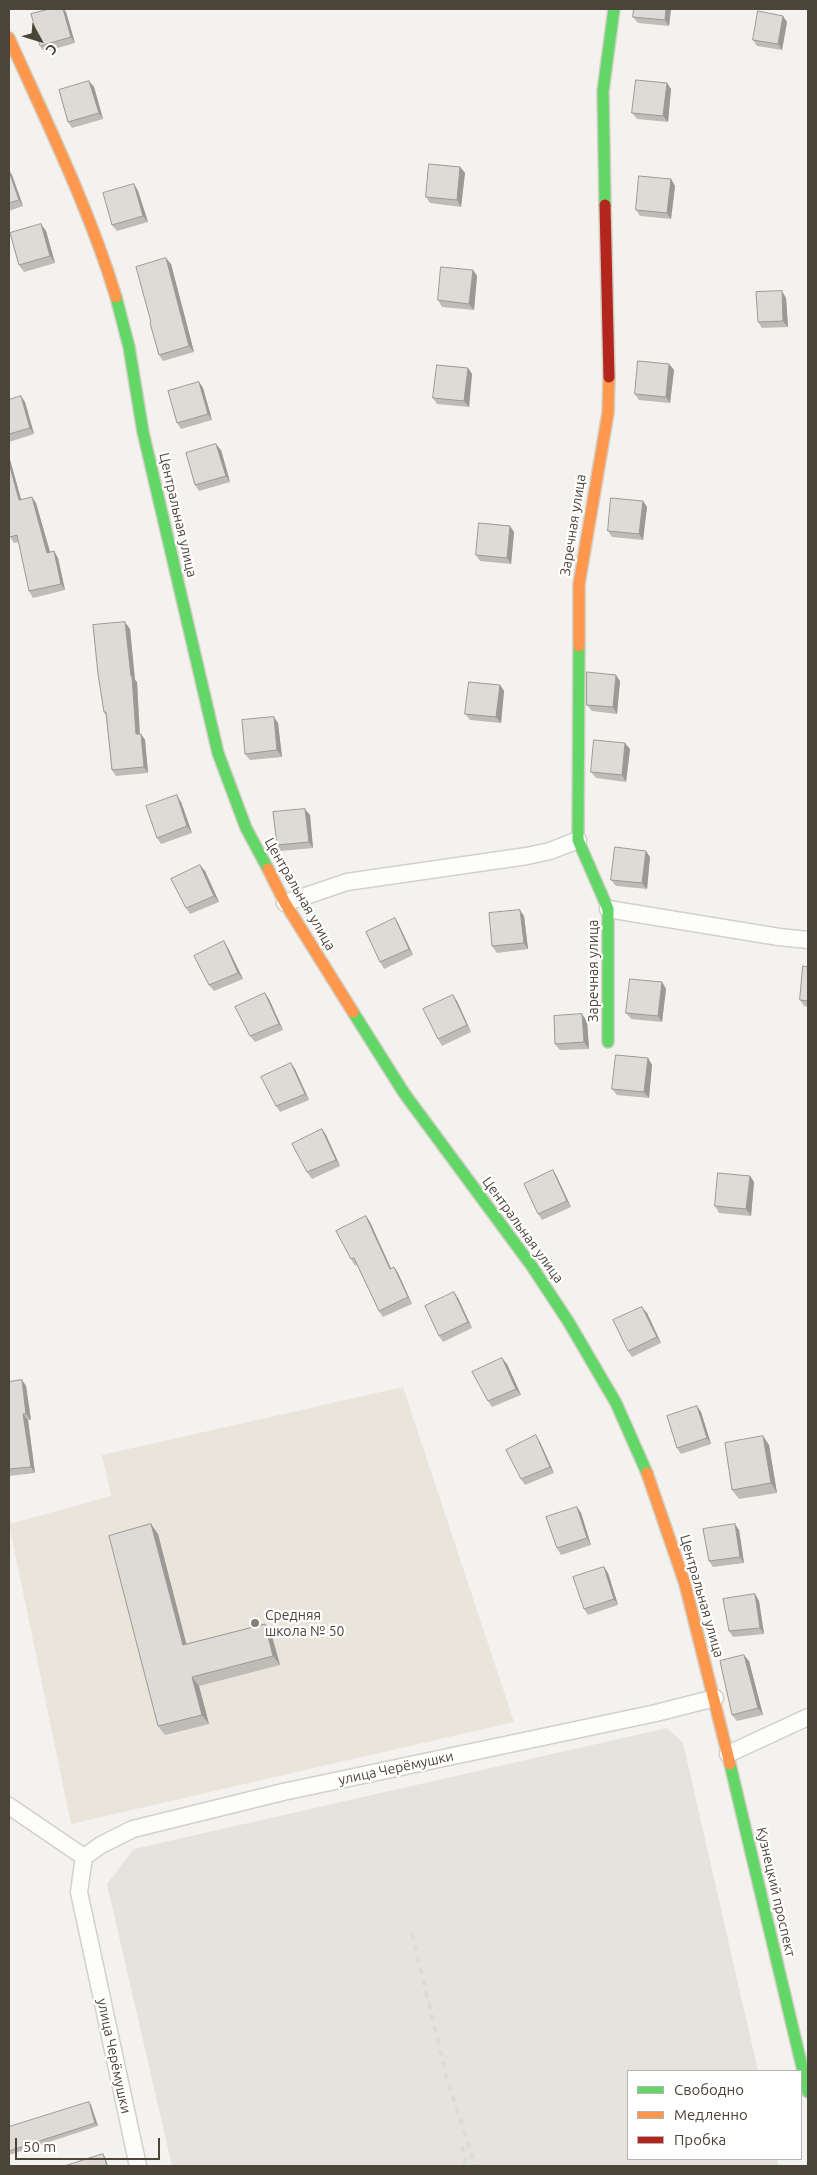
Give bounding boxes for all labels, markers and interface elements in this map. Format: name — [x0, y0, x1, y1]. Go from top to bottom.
north arrow — [15, 15, 65, 65]
text: С — [43, 41, 61, 58]
street label: Центральная улица — [156, 451, 200, 579]
street label: Заречная улица — [557, 473, 589, 577]
street label: Центральная улица — [261, 835, 339, 953]
street label: Заречная улица — [585, 920, 601, 1022]
street label: Центральная улица — [479, 1174, 567, 1286]
street label: Центральная улица — [676, 1533, 728, 1659]
place label: Средняя школа № 50 — [265, 1607, 344, 1640]
marker: Средняя школа № 50 — [249, 1617, 261, 1629]
street label: улица Черёмушки — [337, 1748, 455, 1788]
street label: Кузнецкий проспект — [753, 1825, 799, 1959]
street label: улица Черёмушки — [94, 1997, 134, 2115]
legend — [627, 2070, 802, 2160]
text: Свободно — [674, 2081, 744, 2098]
text: Медленно — [674, 2106, 748, 2123]
scale bar — [18, 2128, 162, 2160]
text: Пробка — [674, 2131, 726, 2148]
text: 50 m — [23, 2138, 56, 2155]

